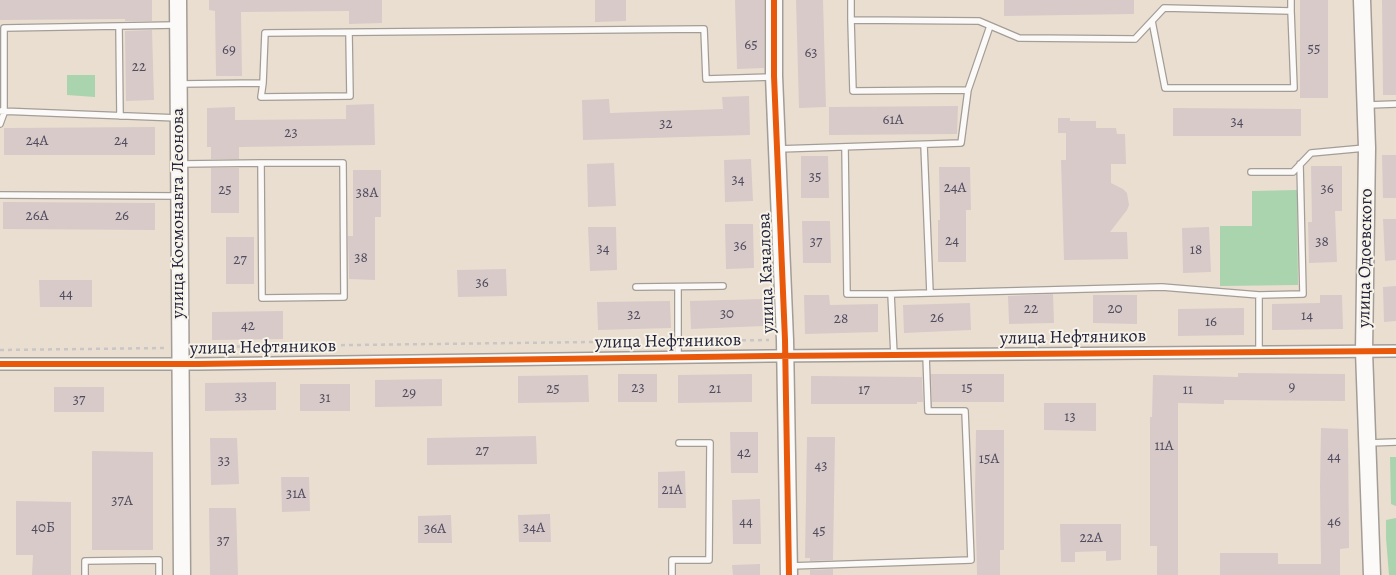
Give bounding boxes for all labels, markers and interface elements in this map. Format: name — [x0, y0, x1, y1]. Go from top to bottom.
house number: 65 — [744, 36, 758, 54]
house number: 55 — [1308, 40, 1320, 58]
house number: 69 — [222, 41, 236, 59]
house number: 63 — [804, 44, 818, 62]
house number: 22 — [132, 58, 146, 76]
street label: улица Космонавта Леонова — [168, 108, 190, 318]
house number: 61А — [883, 111, 903, 129]
house number: 34 — [1230, 113, 1244, 131]
house number: 32 — [659, 115, 673, 133]
house number: 23 — [284, 124, 298, 142]
house number: 24А — [26, 132, 48, 150]
house number: 24 — [114, 132, 128, 150]
house number: 35 — [809, 168, 821, 186]
house number: 34 — [731, 171, 745, 189]
house number: 24А — [944, 179, 966, 197]
house number: 36 — [1320, 180, 1334, 198]
house number: 25 — [218, 181, 232, 199]
house number: 38А — [356, 184, 378, 202]
street label: улица Одоевского — [1354, 188, 1378, 328]
house number: 26А — [26, 207, 48, 225]
house number: 26 — [115, 207, 129, 225]
street label: улица Качалова — [754, 212, 780, 334]
house number: 24 — [945, 232, 959, 250]
house number: 37 — [810, 233, 822, 251]
house number: 38 — [1315, 233, 1329, 251]
house number: 36 — [733, 237, 747, 255]
house number: 34 — [596, 240, 610, 258]
house number: 18 — [1190, 241, 1202, 259]
house number: 38 — [354, 249, 368, 267]
house number: 27 — [233, 251, 247, 269]
house number: 36 — [475, 274, 489, 292]
house number: 44 — [59, 285, 73, 303]
house number: 22 — [1024, 300, 1038, 318]
house number: 20 — [1107, 300, 1123, 318]
house number: 30 — [720, 305, 734, 323]
house number: 32 — [627, 306, 641, 324]
house number: 14 — [1301, 307, 1313, 325]
house number: 26 — [930, 309, 944, 327]
house number: 28 — [834, 310, 848, 328]
house number: 16 — [1205, 313, 1217, 331]
house number: 42 — [241, 317, 255, 335]
street label: улица Нефтяников — [1000, 326, 1146, 350]
street label: улица Нефтяников — [595, 330, 741, 354]
street label: улица Нефтяников — [190, 336, 336, 360]
house number: 9 — [1289, 378, 1295, 396]
house number: 23 — [631, 379, 645, 397]
house number: 15 — [961, 379, 973, 397]
house number: 25 — [546, 380, 560, 398]
house number: 21 — [709, 380, 721, 398]
house number: 17 — [858, 381, 870, 399]
house number: 11 — [1183, 381, 1193, 399]
house number: 29 — [402, 384, 416, 402]
house number: 33 — [235, 388, 247, 406]
house number: 31 — [319, 389, 331, 407]
house number: 37 — [73, 391, 85, 409]
house number: 13 — [1064, 408, 1076, 426]
house number: 11А — [1154, 437, 1174, 455]
house number: 27 — [475, 442, 489, 460]
house number: 42 — [737, 444, 751, 462]
house number: 44 — [1327, 448, 1341, 466]
house number: 15А — [979, 450, 999, 468]
house number: 33 — [218, 452, 230, 470]
house number: 43 — [814, 457, 828, 475]
house number: 21А — [661, 481, 683, 499]
house number: 31А — [286, 485, 306, 503]
house number: 37А — [111, 492, 133, 510]
house number: 44 — [739, 513, 753, 531]
house number: 46 — [1327, 513, 1341, 531]
house number: 40Б — [31, 519, 55, 537]
house number: 34А — [523, 519, 545, 537]
house number: 36А — [424, 520, 446, 538]
house number: 45 — [812, 522, 826, 540]
house number: 22А — [1079, 529, 1103, 547]
house number: 37 — [217, 532, 229, 550]

